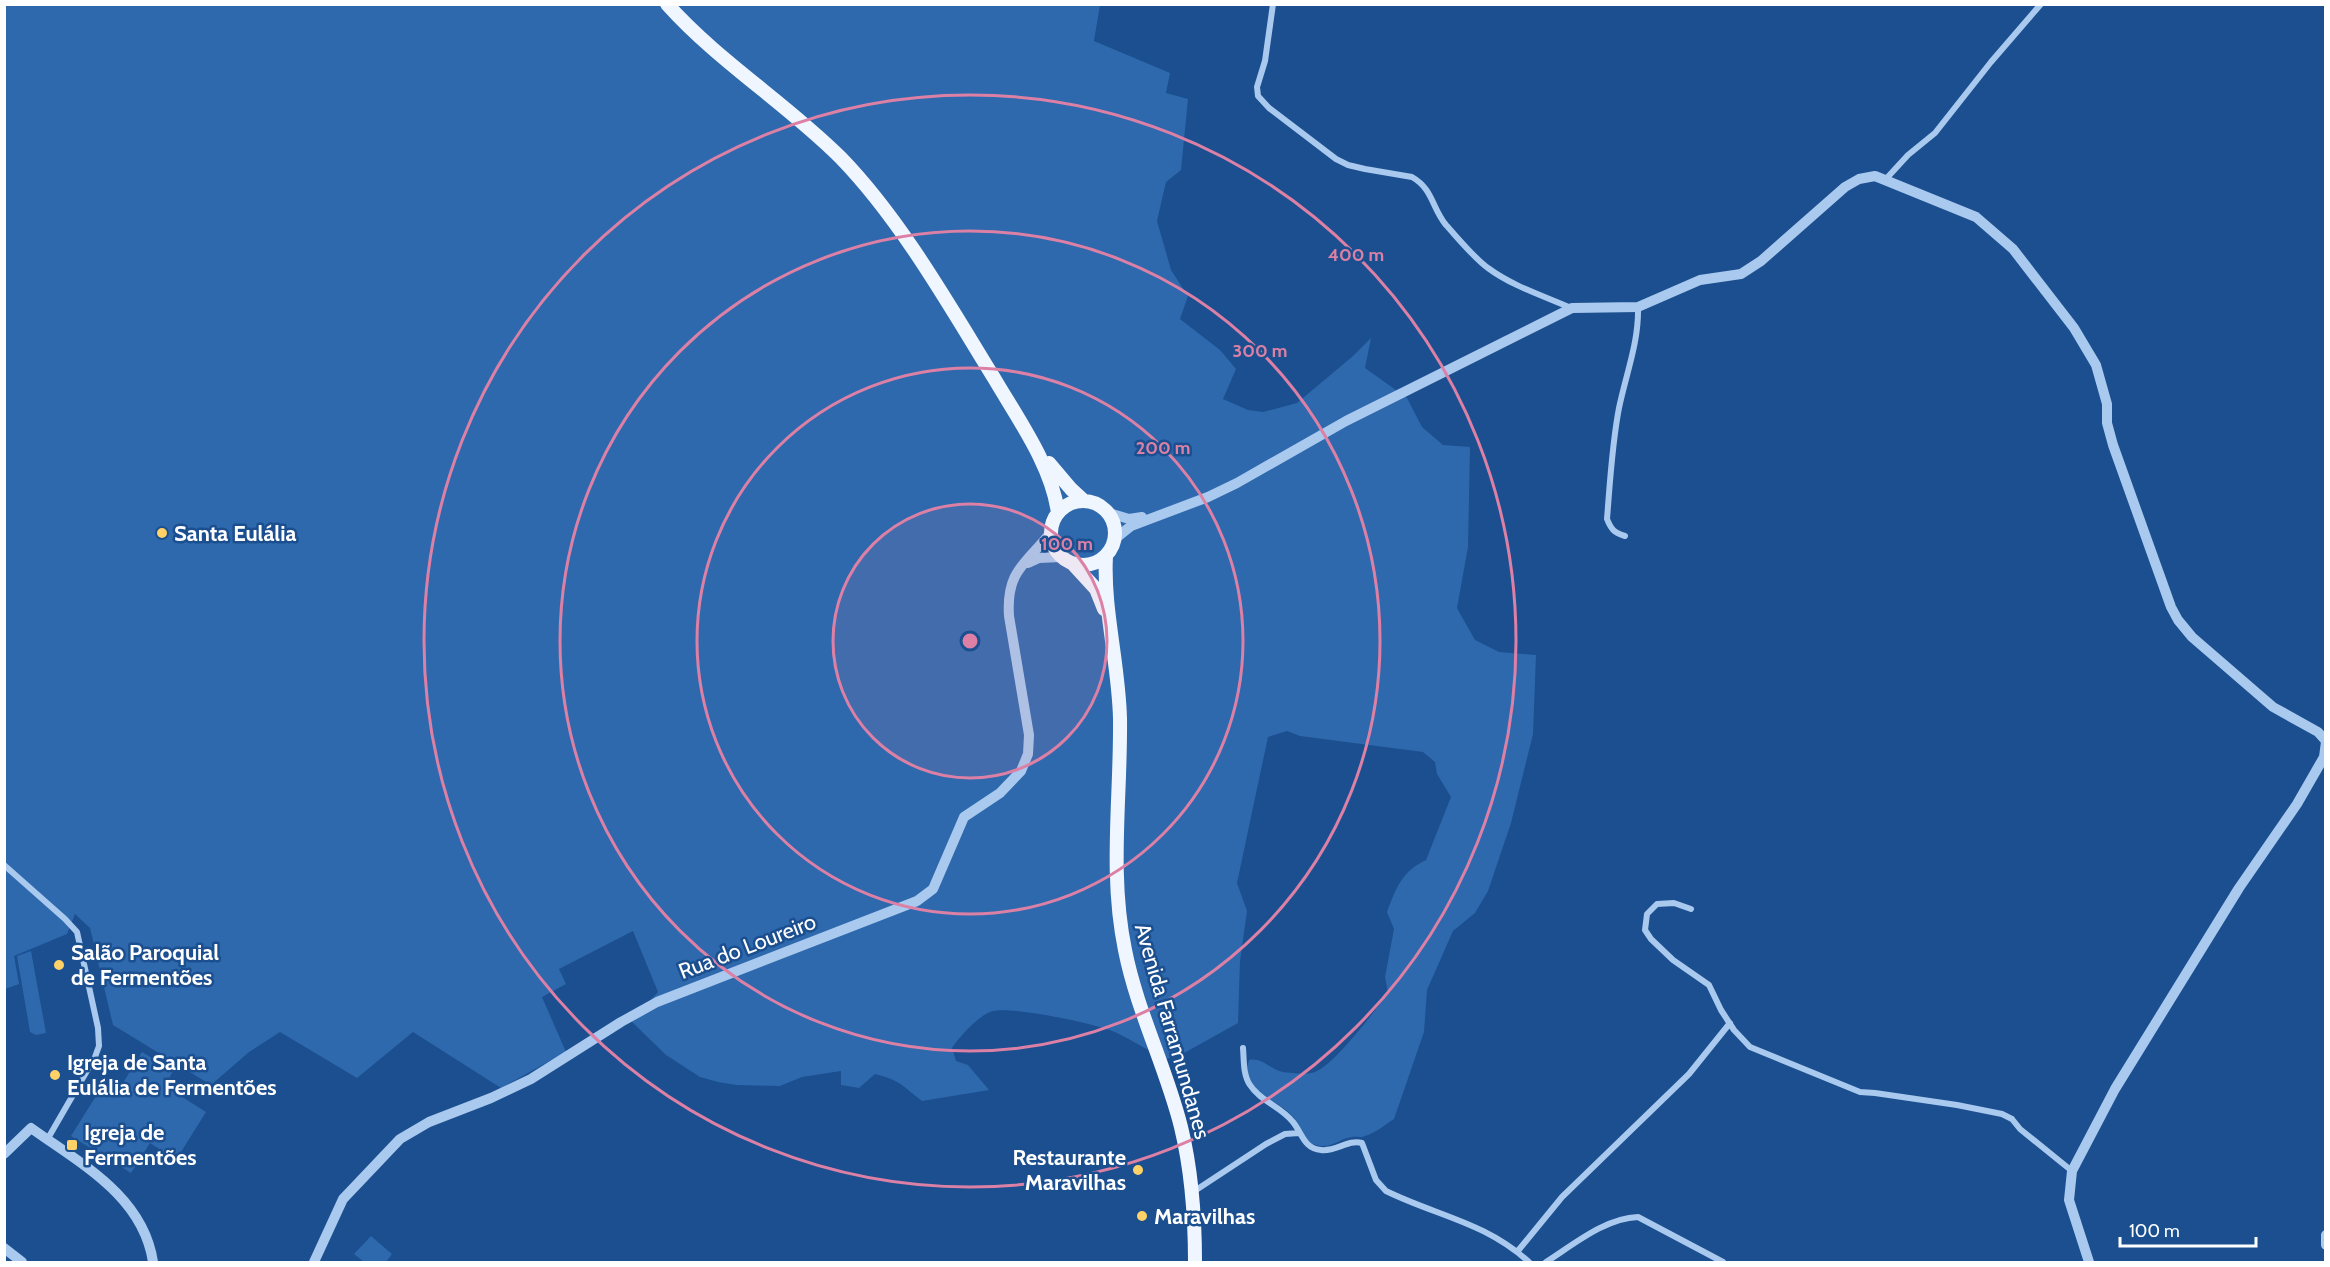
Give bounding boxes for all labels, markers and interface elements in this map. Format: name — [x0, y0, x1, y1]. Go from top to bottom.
text: 400 m — [1328, 244, 1384, 266]
text: 300 m — [1233, 340, 1287, 362]
text: 200 m — [1136, 437, 1190, 459]
place label: Santa Eulália — [174, 520, 296, 547]
marker: Santa Eulália — [155, 526, 169, 540]
text: 100 m — [1041, 533, 1093, 555]
centre of rings — [960, 631, 980, 651]
street label: Rua do Loureiro — [675, 908, 820, 985]
street label: Avenida Farramundanes — [1129, 920, 1216, 1142]
place label: Salão Paroquial de Fermentões — [71, 939, 219, 991]
marker: Salão Paroquial de Fermentões — [52, 958, 66, 972]
place label: Igreja de Santa Eulália de Fermentões — [67, 1049, 277, 1101]
marker: Igreja de Santa Eulália de Fermentões — [48, 1068, 62, 1082]
place label: Igreja de Fermentões — [84, 1119, 197, 1171]
marker: Igreja de Fermentões — [65, 1138, 79, 1152]
place label: Restaurante Maravilhas — [1012, 1144, 1126, 1196]
marker: Restaurante Maravilhas — [1131, 1163, 1145, 1177]
place label: Maravilhas — [1154, 1203, 1255, 1230]
marker: Maravilhas — [1135, 1209, 1149, 1223]
scale bar — [2120, 1210, 2256, 1248]
text: 100 m — [2129, 1220, 2180, 1242]

